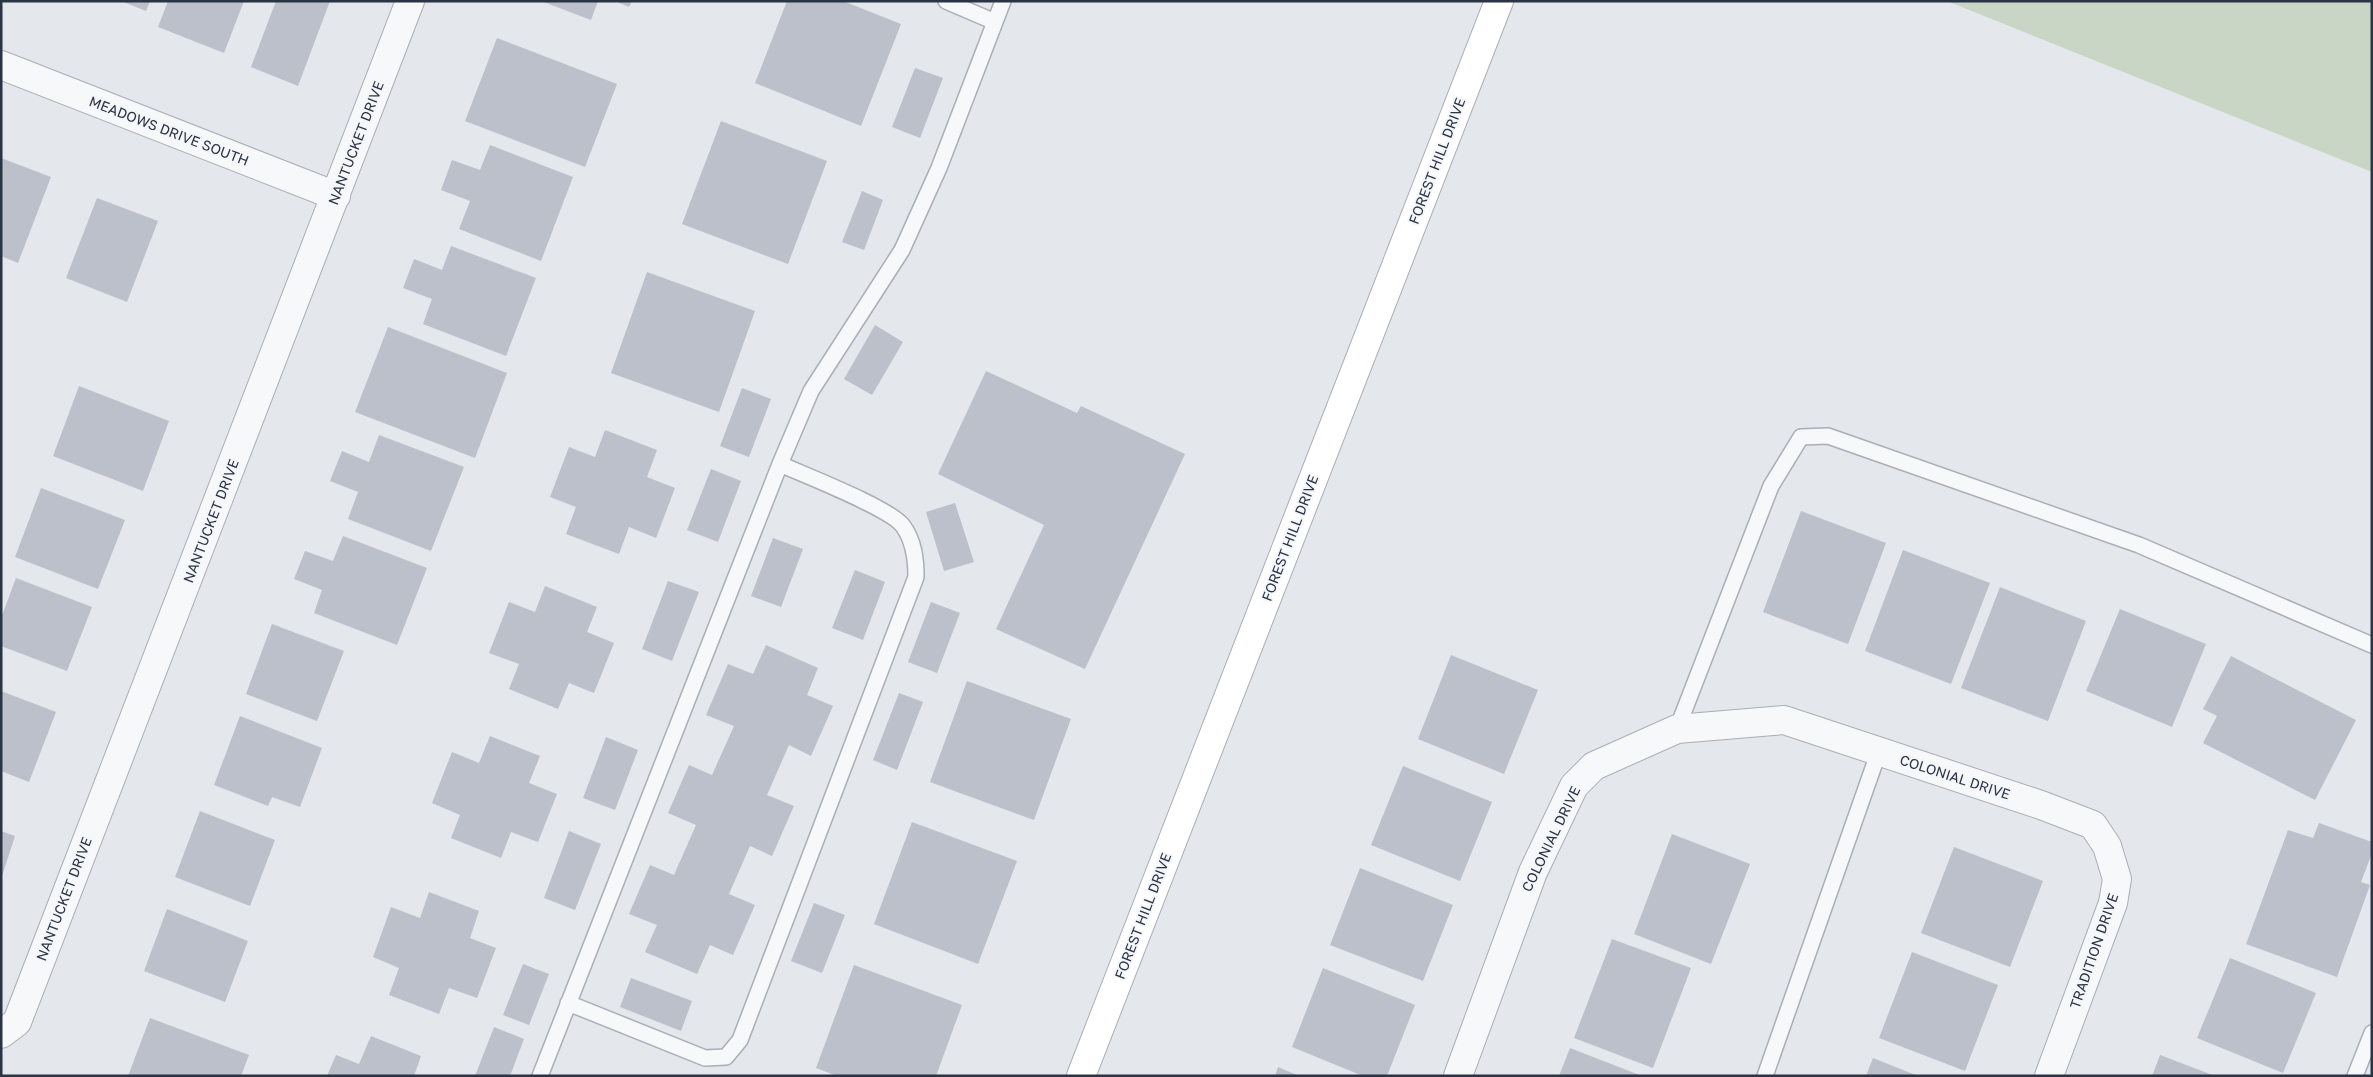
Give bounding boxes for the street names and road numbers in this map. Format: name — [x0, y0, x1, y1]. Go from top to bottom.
street label: NANTUCKET DRIVE — [324, 79, 387, 207]
street label: MEADOWS DRIVE SOUTH — [87, 92, 251, 169]
street label: FOREST HILL DRIVE — [1405, 95, 1468, 226]
street label: NANTUCKET DRIVE — [179, 457, 242, 585]
street label: FOREST HILL DRIVE — [1258, 472, 1321, 603]
street label: COLONIAL DRIVE — [1898, 751, 2013, 802]
street label: COLONIAL DRIVE — [1518, 783, 1583, 894]
street label: NANTUCKET DRIVE — [32, 835, 95, 963]
street label: FOREST HILL DRIVE — [1111, 850, 1174, 981]
street label: TRADITION DRIVE — [2066, 891, 2121, 1011]

